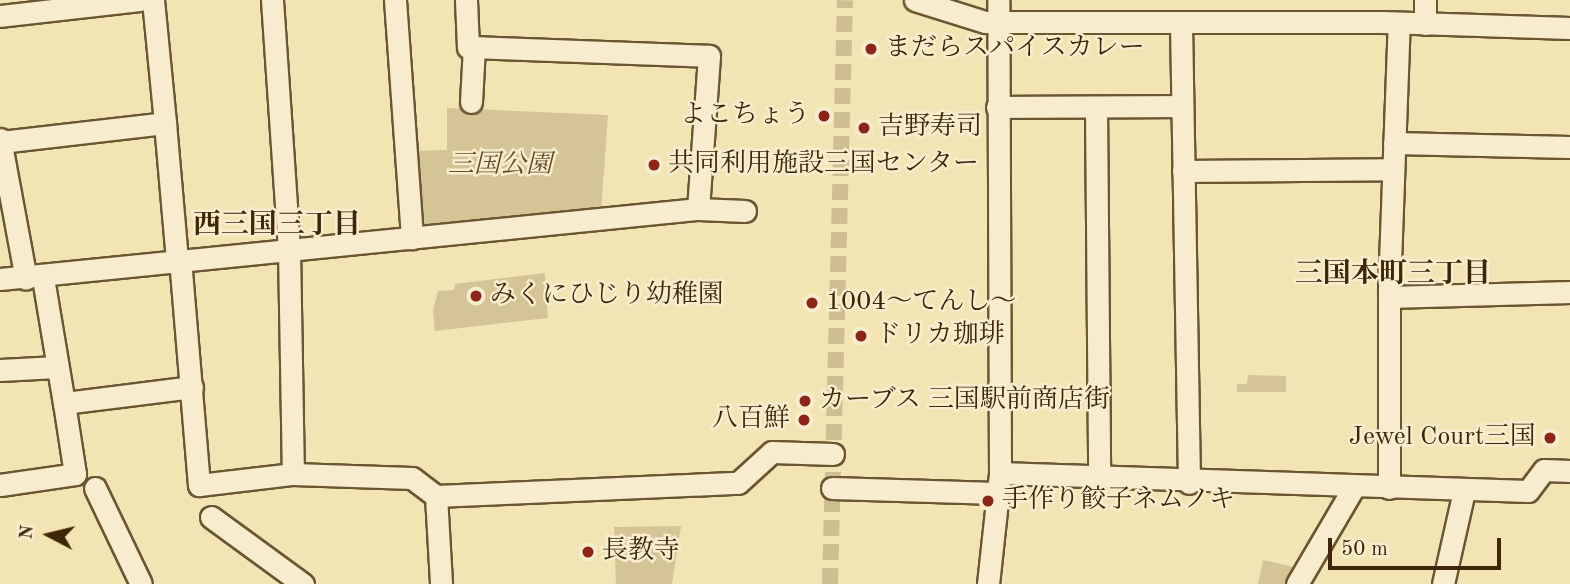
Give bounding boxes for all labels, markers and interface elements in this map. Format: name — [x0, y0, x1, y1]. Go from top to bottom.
place label: まだらスパイスカレー — [885, 33, 1145, 65]
marker: まだらスパイスカレー — [863, 41, 879, 57]
place label: よこちょう — [680, 100, 810, 132]
marker: よこちょう — [816, 108, 832, 124]
place label: 吉野寿司 — [878, 112, 982, 144]
marker: 吉野寿司 — [856, 120, 872, 136]
place label: 共同利用施設三国センター — [668, 149, 980, 181]
park label: 三国公園 — [448, 150, 552, 182]
marker: 共同利用施設三国センター — [646, 157, 662, 173]
district label: 西三国三丁目 — [193, 209, 361, 243]
district label: 三国本町三丁目 — [1295, 258, 1491, 292]
place label: みくにひじり幼稚園 — [490, 280, 724, 312]
place label: 1004〜てんし〜 — [826, 287, 1016, 319]
marker: みくにひじり幼稚園 — [468, 288, 484, 304]
marker: 1004〜てんし〜 — [804, 295, 820, 311]
place label: ドリカ珈琲 — [875, 320, 1005, 352]
marker: ドリカ珈琲 — [853, 328, 869, 344]
place label: カーブス 三国駅前商店街 — [819, 385, 1112, 417]
marker: カーブス 三国駅前商店街 — [797, 393, 813, 409]
place label: 八百鮮 — [712, 404, 790, 436]
marker: 八百鮮 — [796, 412, 812, 428]
place label: Jewel Court三国 — [1349, 422, 1536, 454]
marker: Jewel Court三国 — [1542, 430, 1558, 446]
place label: 手作り餃子ネムノキ — [1002, 485, 1236, 517]
marker: 手作り餃子ネムノキ — [980, 493, 996, 509]
north arrow — [14, 500, 84, 570]
text: N — [17, 524, 38, 541]
scale bar — [1332, 524, 1505, 568]
place label: 長教寺 — [602, 536, 680, 568]
text: 50 m — [1341, 539, 1388, 560]
marker: 長教寺 — [580, 544, 596, 560]

